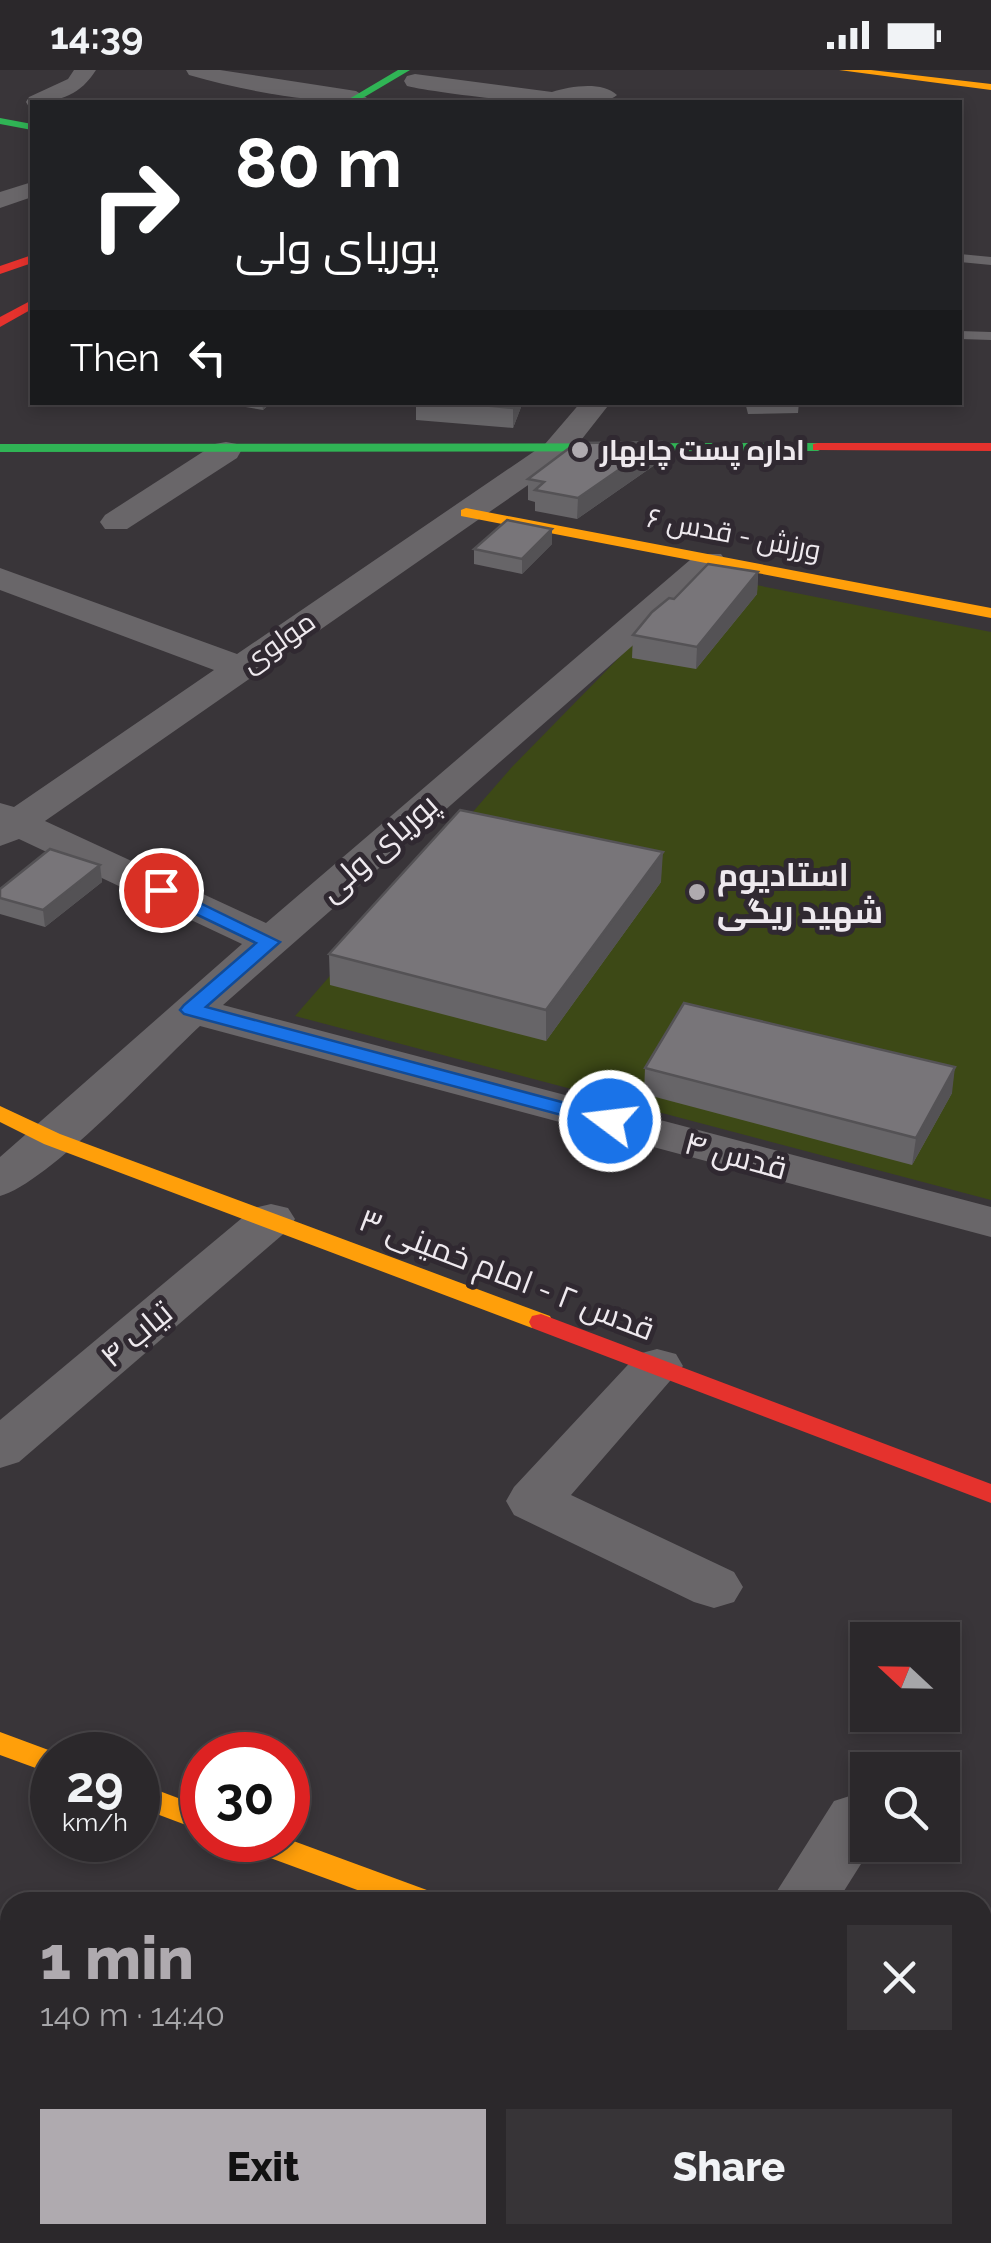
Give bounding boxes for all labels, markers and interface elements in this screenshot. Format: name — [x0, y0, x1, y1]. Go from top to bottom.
text: 14:39 — [50, 13, 143, 58]
text: 80 m — [235, 121, 402, 203]
icon: right — [70, 140, 200, 270]
text: پوریای ولی — [235, 222, 439, 275]
icon: left — [180, 330, 235, 385]
text: Then — [70, 335, 160, 380]
place label: اداره پست چابهار — [599, 434, 805, 470]
marker: اداره پست چابهار — [569, 439, 591, 461]
street label: ورزش - قدس ۶ — [644, 501, 824, 567]
street label: مولوی — [234, 605, 322, 679]
street label: پوریای ولی — [311, 785, 447, 911]
pin — [119, 848, 204, 933]
place label: استادیوم شهید ریگی — [717, 856, 883, 932]
icon: arrive — [134, 863, 189, 918]
marker: استادیوم شهید ریگی — [686, 881, 708, 903]
position arrow — [558, 1069, 662, 1173]
street label: قدس ۴ — [680, 1124, 791, 1187]
street label: قدس ۲ - امام خمینی ۳ — [353, 1201, 660, 1351]
street label: تیاب ۴ — [93, 1293, 180, 1375]
north arrow — [850, 1622, 960, 1732]
map controls — [850, 1622, 960, 1862]
speed limit sign: 30 — [180, 1732, 310, 1862]
button: search — [850, 1752, 960, 1862]
text: 29 — [66, 1755, 124, 1814]
text: km/h — [62, 1807, 128, 1837]
text: 1 min — [40, 1923, 194, 1993]
button: close — [847, 1925, 952, 2030]
text: 140 m · 14:40 — [40, 1996, 225, 2033]
button: Exit — [40, 2109, 486, 2224]
button: Share — [506, 2109, 952, 2224]

